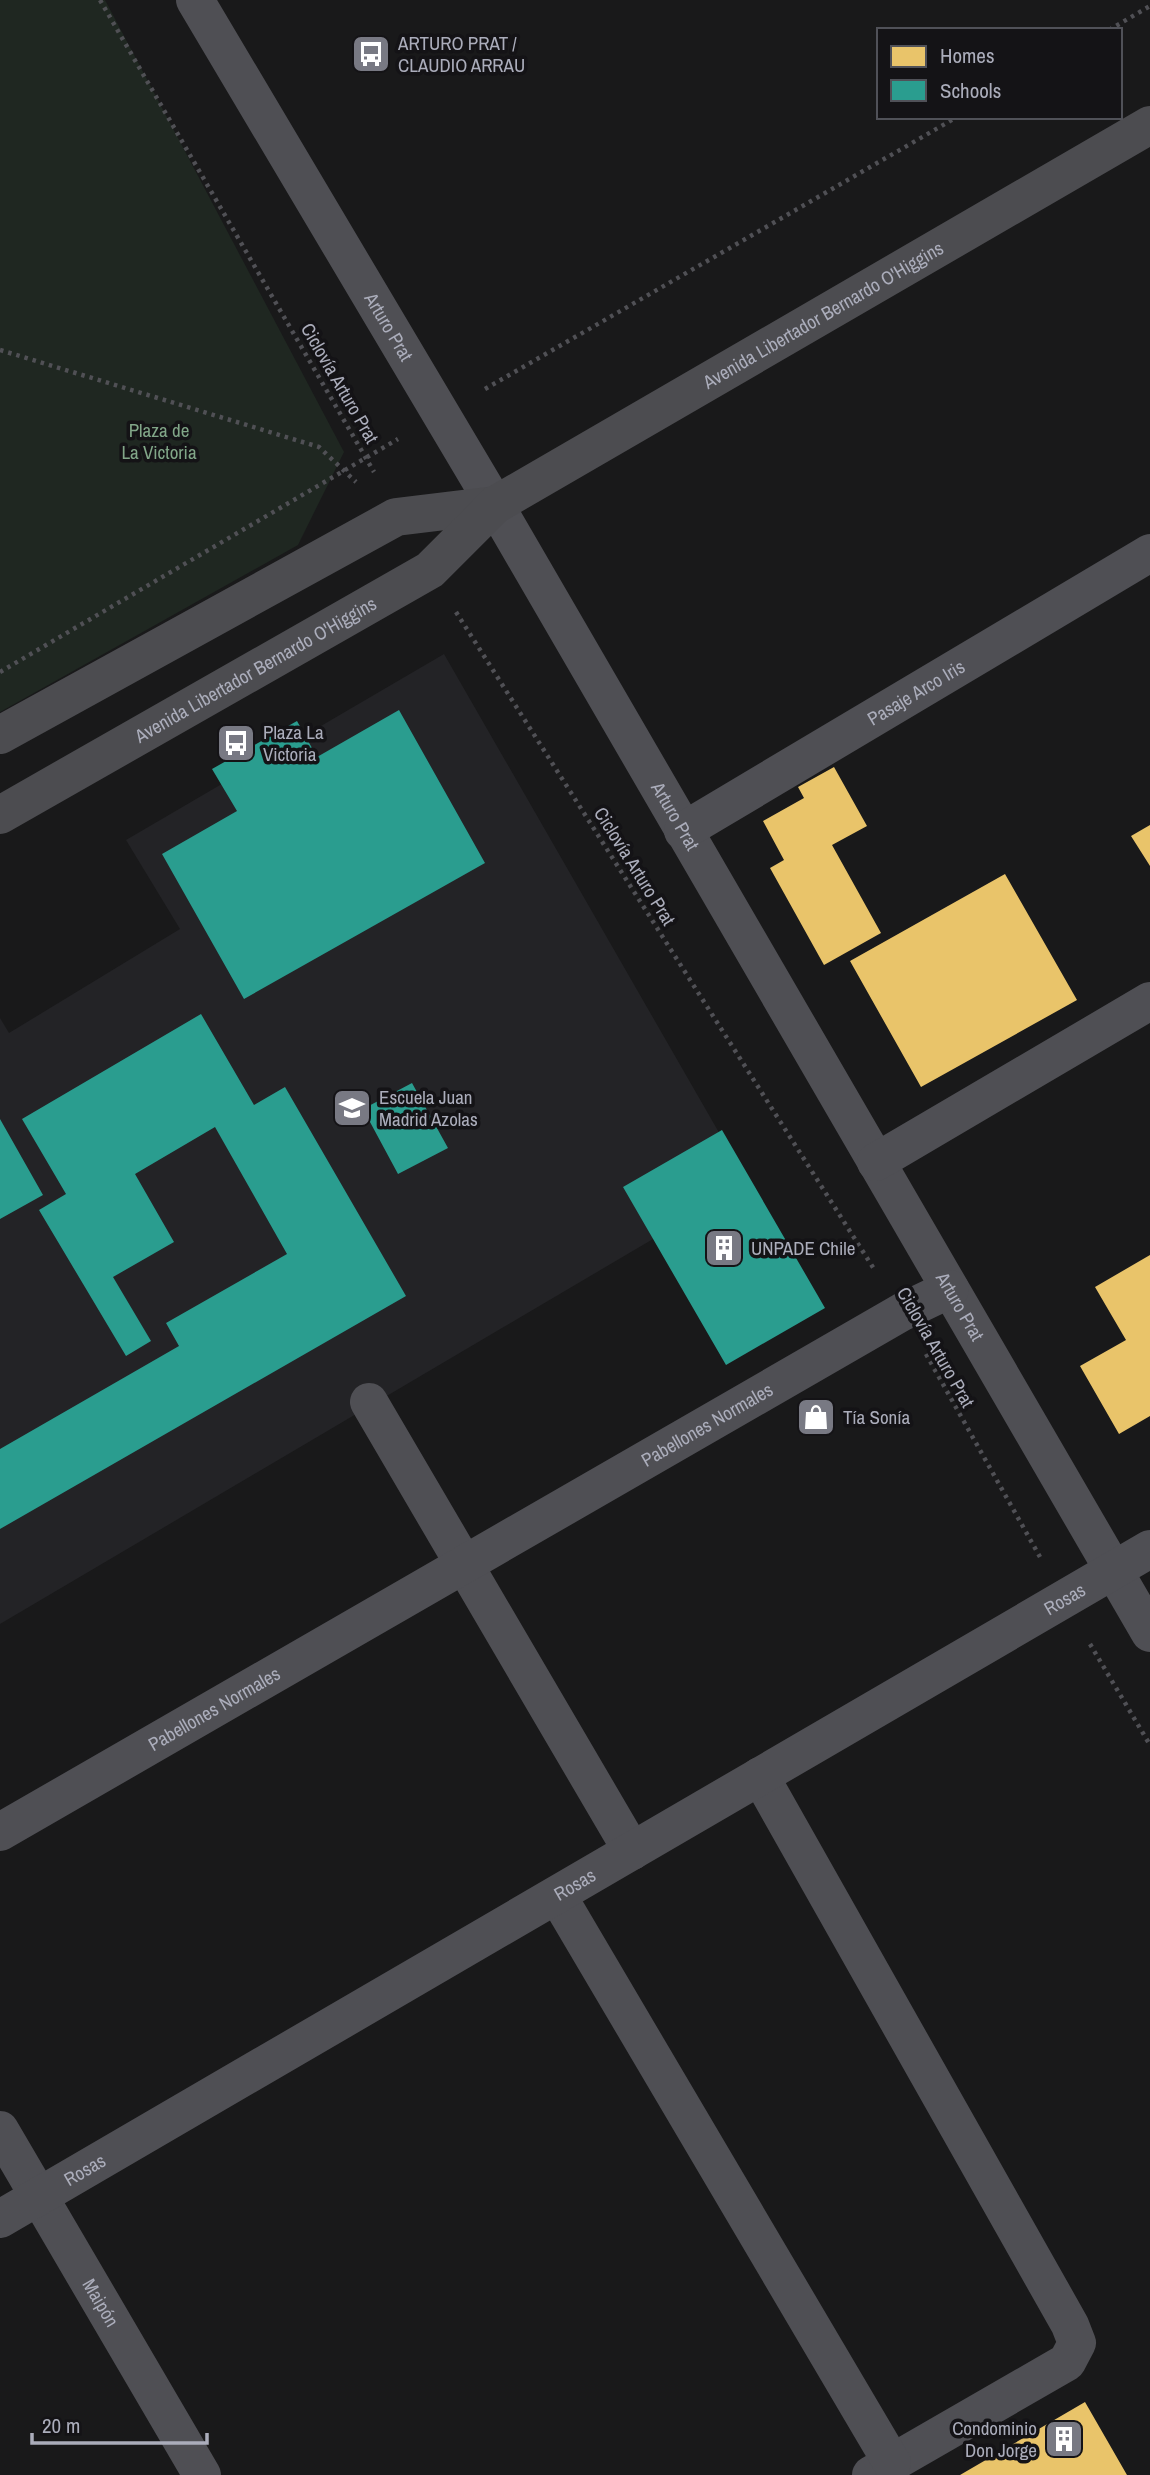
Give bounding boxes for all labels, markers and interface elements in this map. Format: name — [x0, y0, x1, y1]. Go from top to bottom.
legend — [877, 28, 1122, 119]
place label: ARTURO PRAT / CLAUDIO ARRAU — [397, 30, 525, 78]
bus stop icon: ARTURO PRAT / CLAUDIO ARRAU — [350, 33, 392, 75]
text: Homes — [940, 41, 995, 70]
text: Schools — [940, 76, 1001, 105]
street label: Avenida Libertador Bernardo O'Higgins — [697, 235, 948, 395]
street label: Arturo Prat — [358, 287, 420, 366]
street label: Ciclovía Arturo Prat — [295, 318, 385, 449]
park label: Plaza de La Victoria — [121, 417, 197, 465]
street label: Avenida Libertador Bernardo O'Higgins — [129, 590, 381, 749]
street label: Pasaje Arco Iris — [862, 653, 970, 731]
place label: Plaza La Victoria — [263, 719, 324, 767]
bus stop icon: Plaza La Victoria — [215, 722, 257, 764]
street label: Arturo Prat — [645, 776, 706, 856]
street label: Ciclovía Arturo Prat — [588, 802, 682, 931]
place label: Escuela Juan Madrid Azolas — [379, 1084, 478, 1132]
school or university icon: Escuela Juan Madrid Azolas — [331, 1087, 373, 1129]
building icon: UNPADE Chile — [703, 1227, 745, 1269]
place label: UNPADE Chile — [751, 1235, 855, 1261]
street label: Arturo Prat — [930, 1266, 991, 1346]
street label: Ciclovía Arturo Prat — [891, 1282, 981, 1413]
street label: Pabellones Normales — [636, 1376, 778, 1473]
shop icon: Tía Sonía — [795, 1396, 837, 1438]
place label: Tía Sonía — [843, 1404, 911, 1430]
street label: Rosas — [1039, 1576, 1090, 1621]
street label: Pabellones Normales — [143, 1660, 285, 1757]
street label: Rosas — [549, 1862, 600, 1907]
street label: Rosas — [59, 2147, 110, 2192]
street label: Maipón — [77, 2274, 125, 2332]
scale bar — [32, 2402, 206, 2446]
text: 20 m — [42, 2411, 80, 2440]
place label: Condominio Don Jorge — [952, 2415, 1037, 2463]
building icon: Condominio Don Jorge — [1043, 2418, 1085, 2460]

